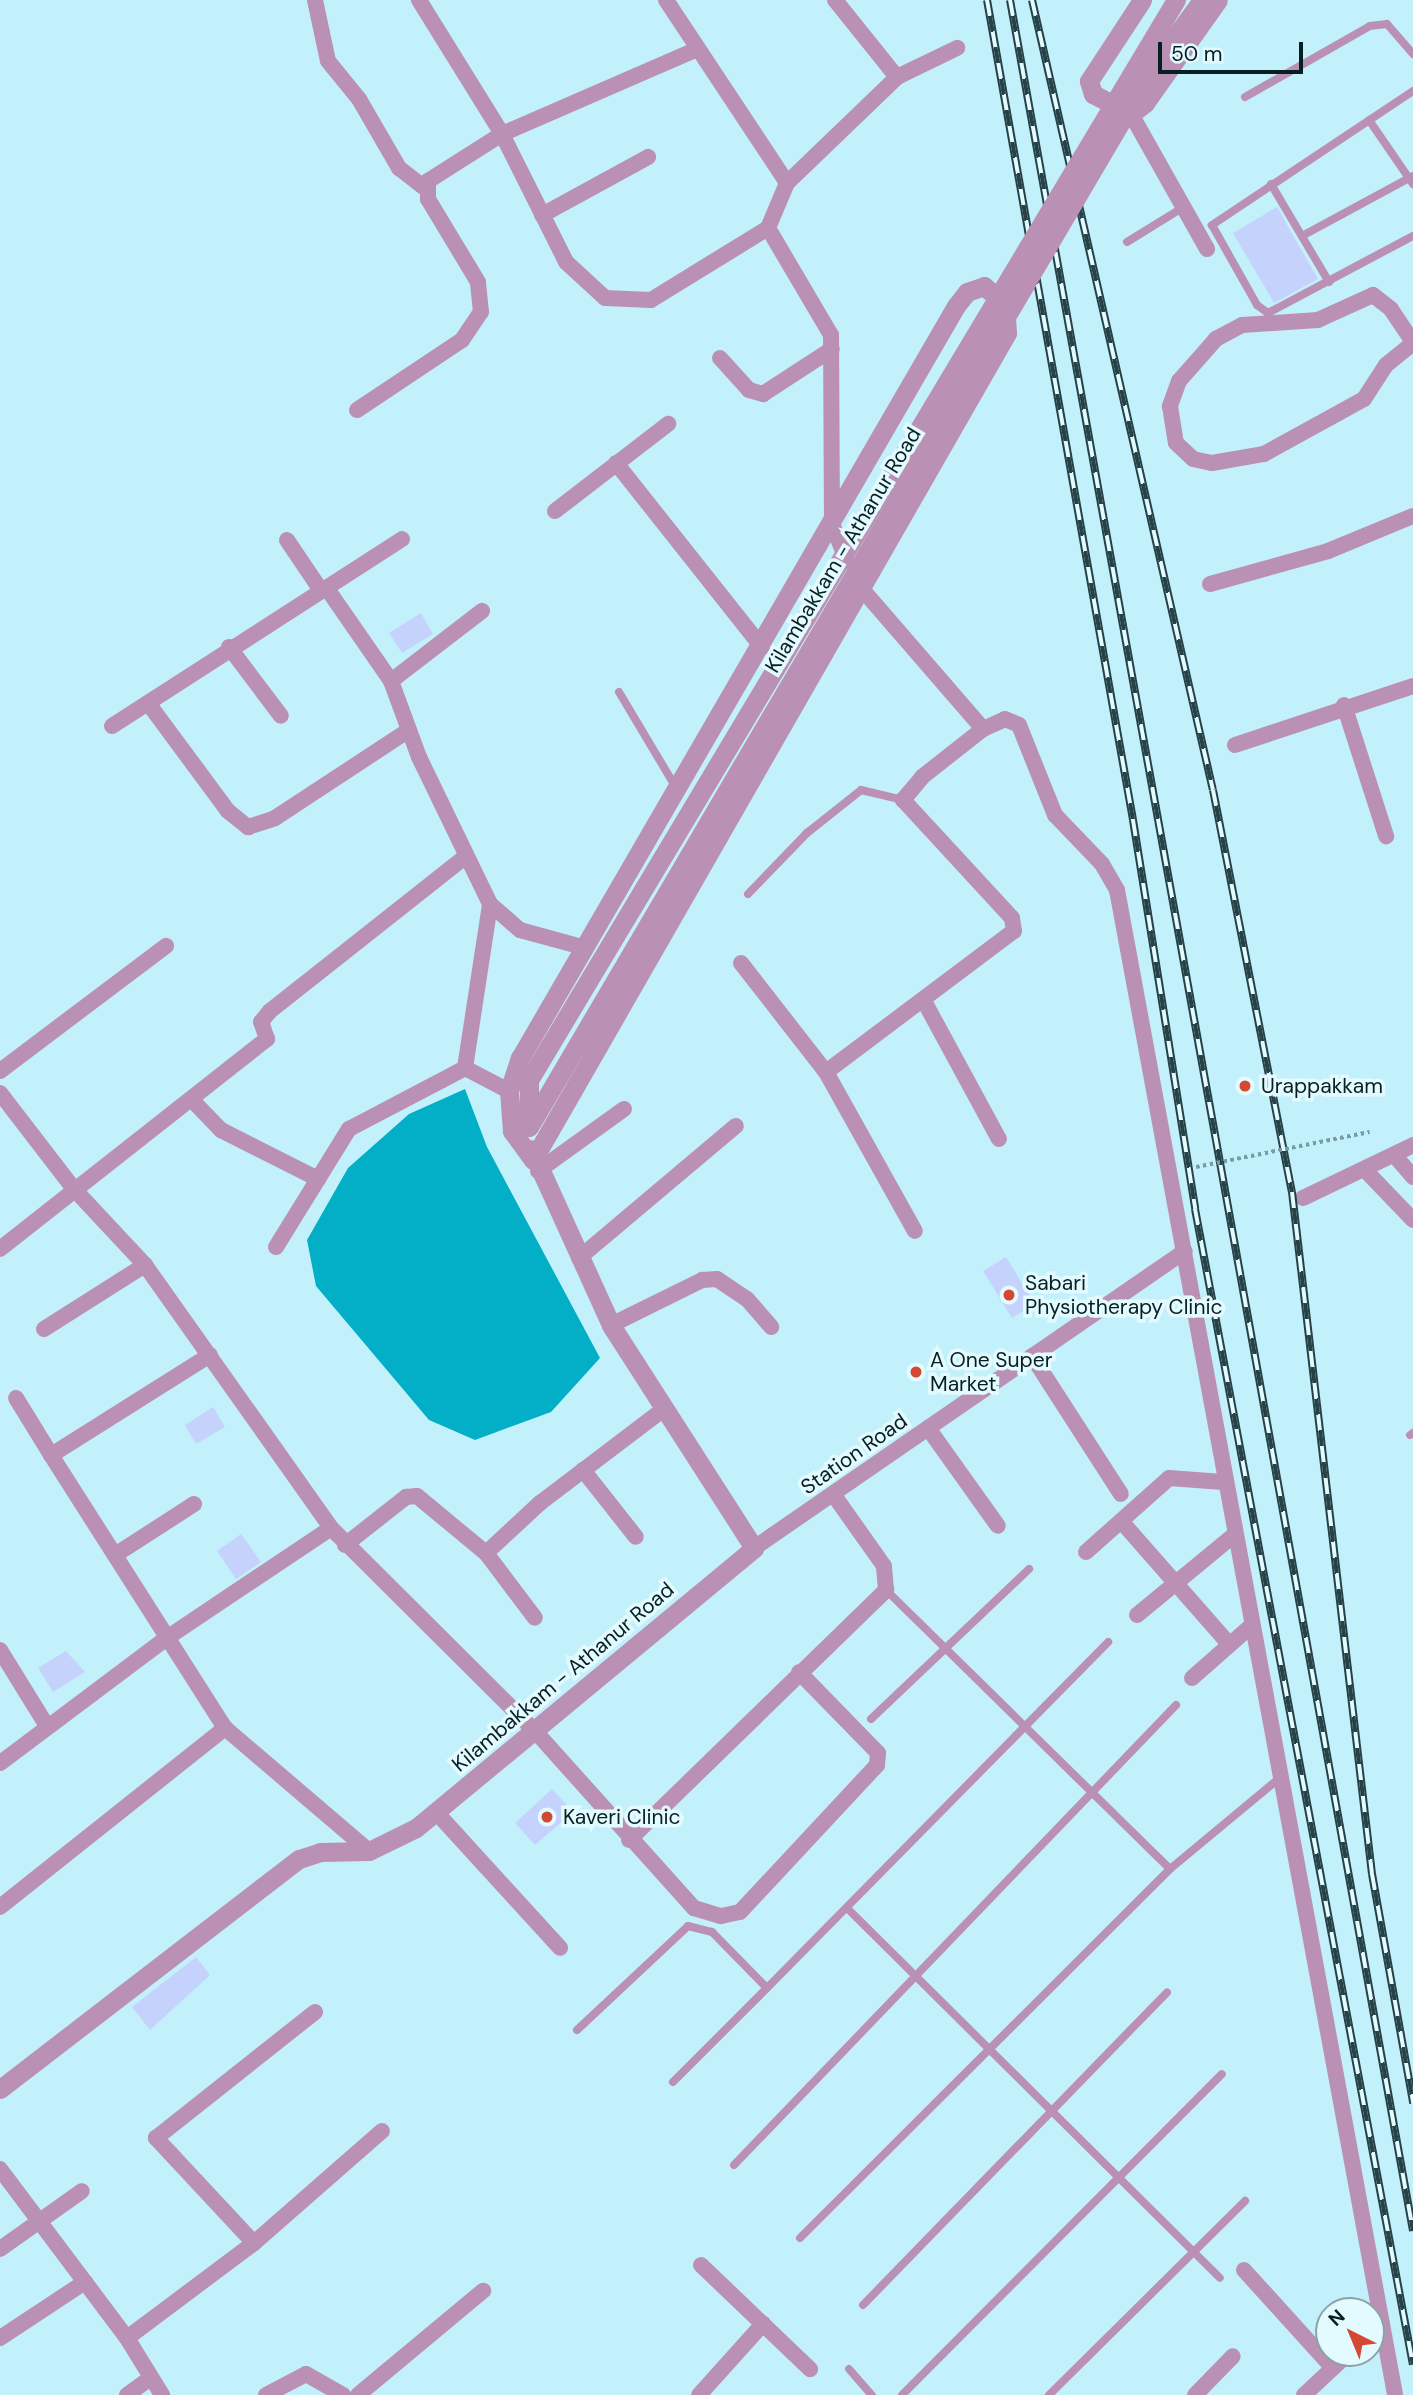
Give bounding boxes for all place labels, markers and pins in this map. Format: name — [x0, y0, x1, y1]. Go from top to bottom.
place label: Urappakkam — [1261, 1073, 1383, 1099]
marker: Urappakkam — [1235, 1076, 1255, 1096]
place label: Sabari Physiotherapy Clinic — [1025, 1270, 1223, 1320]
marker: Sabari Physiotherapy Clinic — [999, 1285, 1019, 1305]
place label: A One Super Market — [930, 1347, 1052, 1397]
marker: A One Super Market — [908, 1364, 924, 1380]
place label: Kaveri Clinic — [563, 1804, 681, 1830]
marker: Kaveri Clinic — [537, 1807, 557, 1827]

